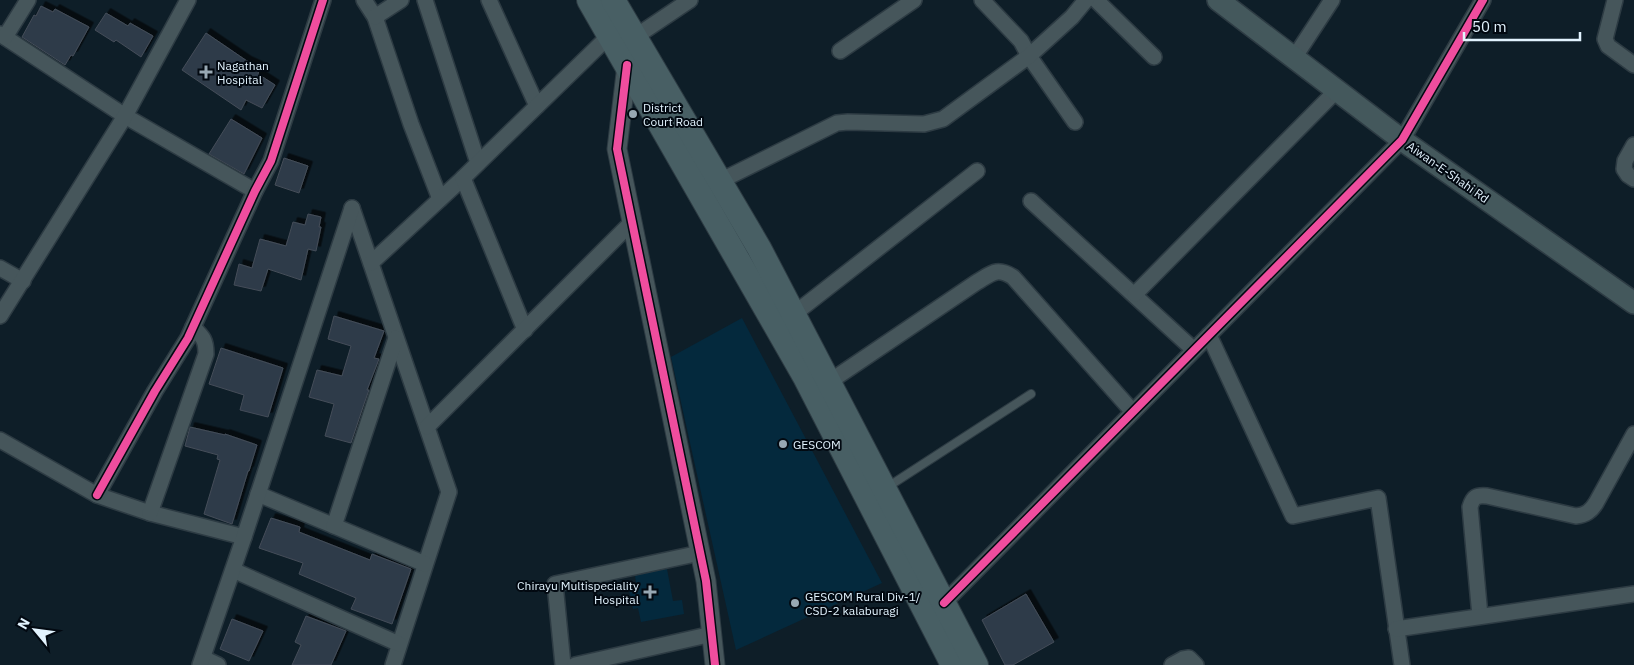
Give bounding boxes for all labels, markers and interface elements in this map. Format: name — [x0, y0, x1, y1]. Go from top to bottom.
scale bar — [1464, 10, 1580, 42]
text: 50 m — [1472, 17, 1507, 36]
place label: Nagathan Hospital — [217, 58, 269, 87]
marker: Nagathan Hospital — [199, 65, 213, 79]
place label: District Court Road — [643, 100, 703, 129]
marker: District Court Road — [627, 108, 639, 120]
street label: Aiwan-E-Shahi Rd — [1404, 138, 1492, 206]
place label: GESCOM — [793, 437, 841, 452]
marker: GESCOM — [777, 438, 789, 450]
place label: Chirayu Multispeciality Hospital — [517, 578, 639, 607]
marker: Chirayu Multispeciality Hospital — [643, 585, 657, 599]
place label: GESCOM Rural Div-1/ CSD-2 kalaburagi — [805, 589, 921, 618]
marker: GESCOM Rural Div-1/ CSD-2 kalaburagi — [789, 597, 801, 609]
north arrow — [10, 605, 60, 655]
text: N — [13, 615, 34, 632]

